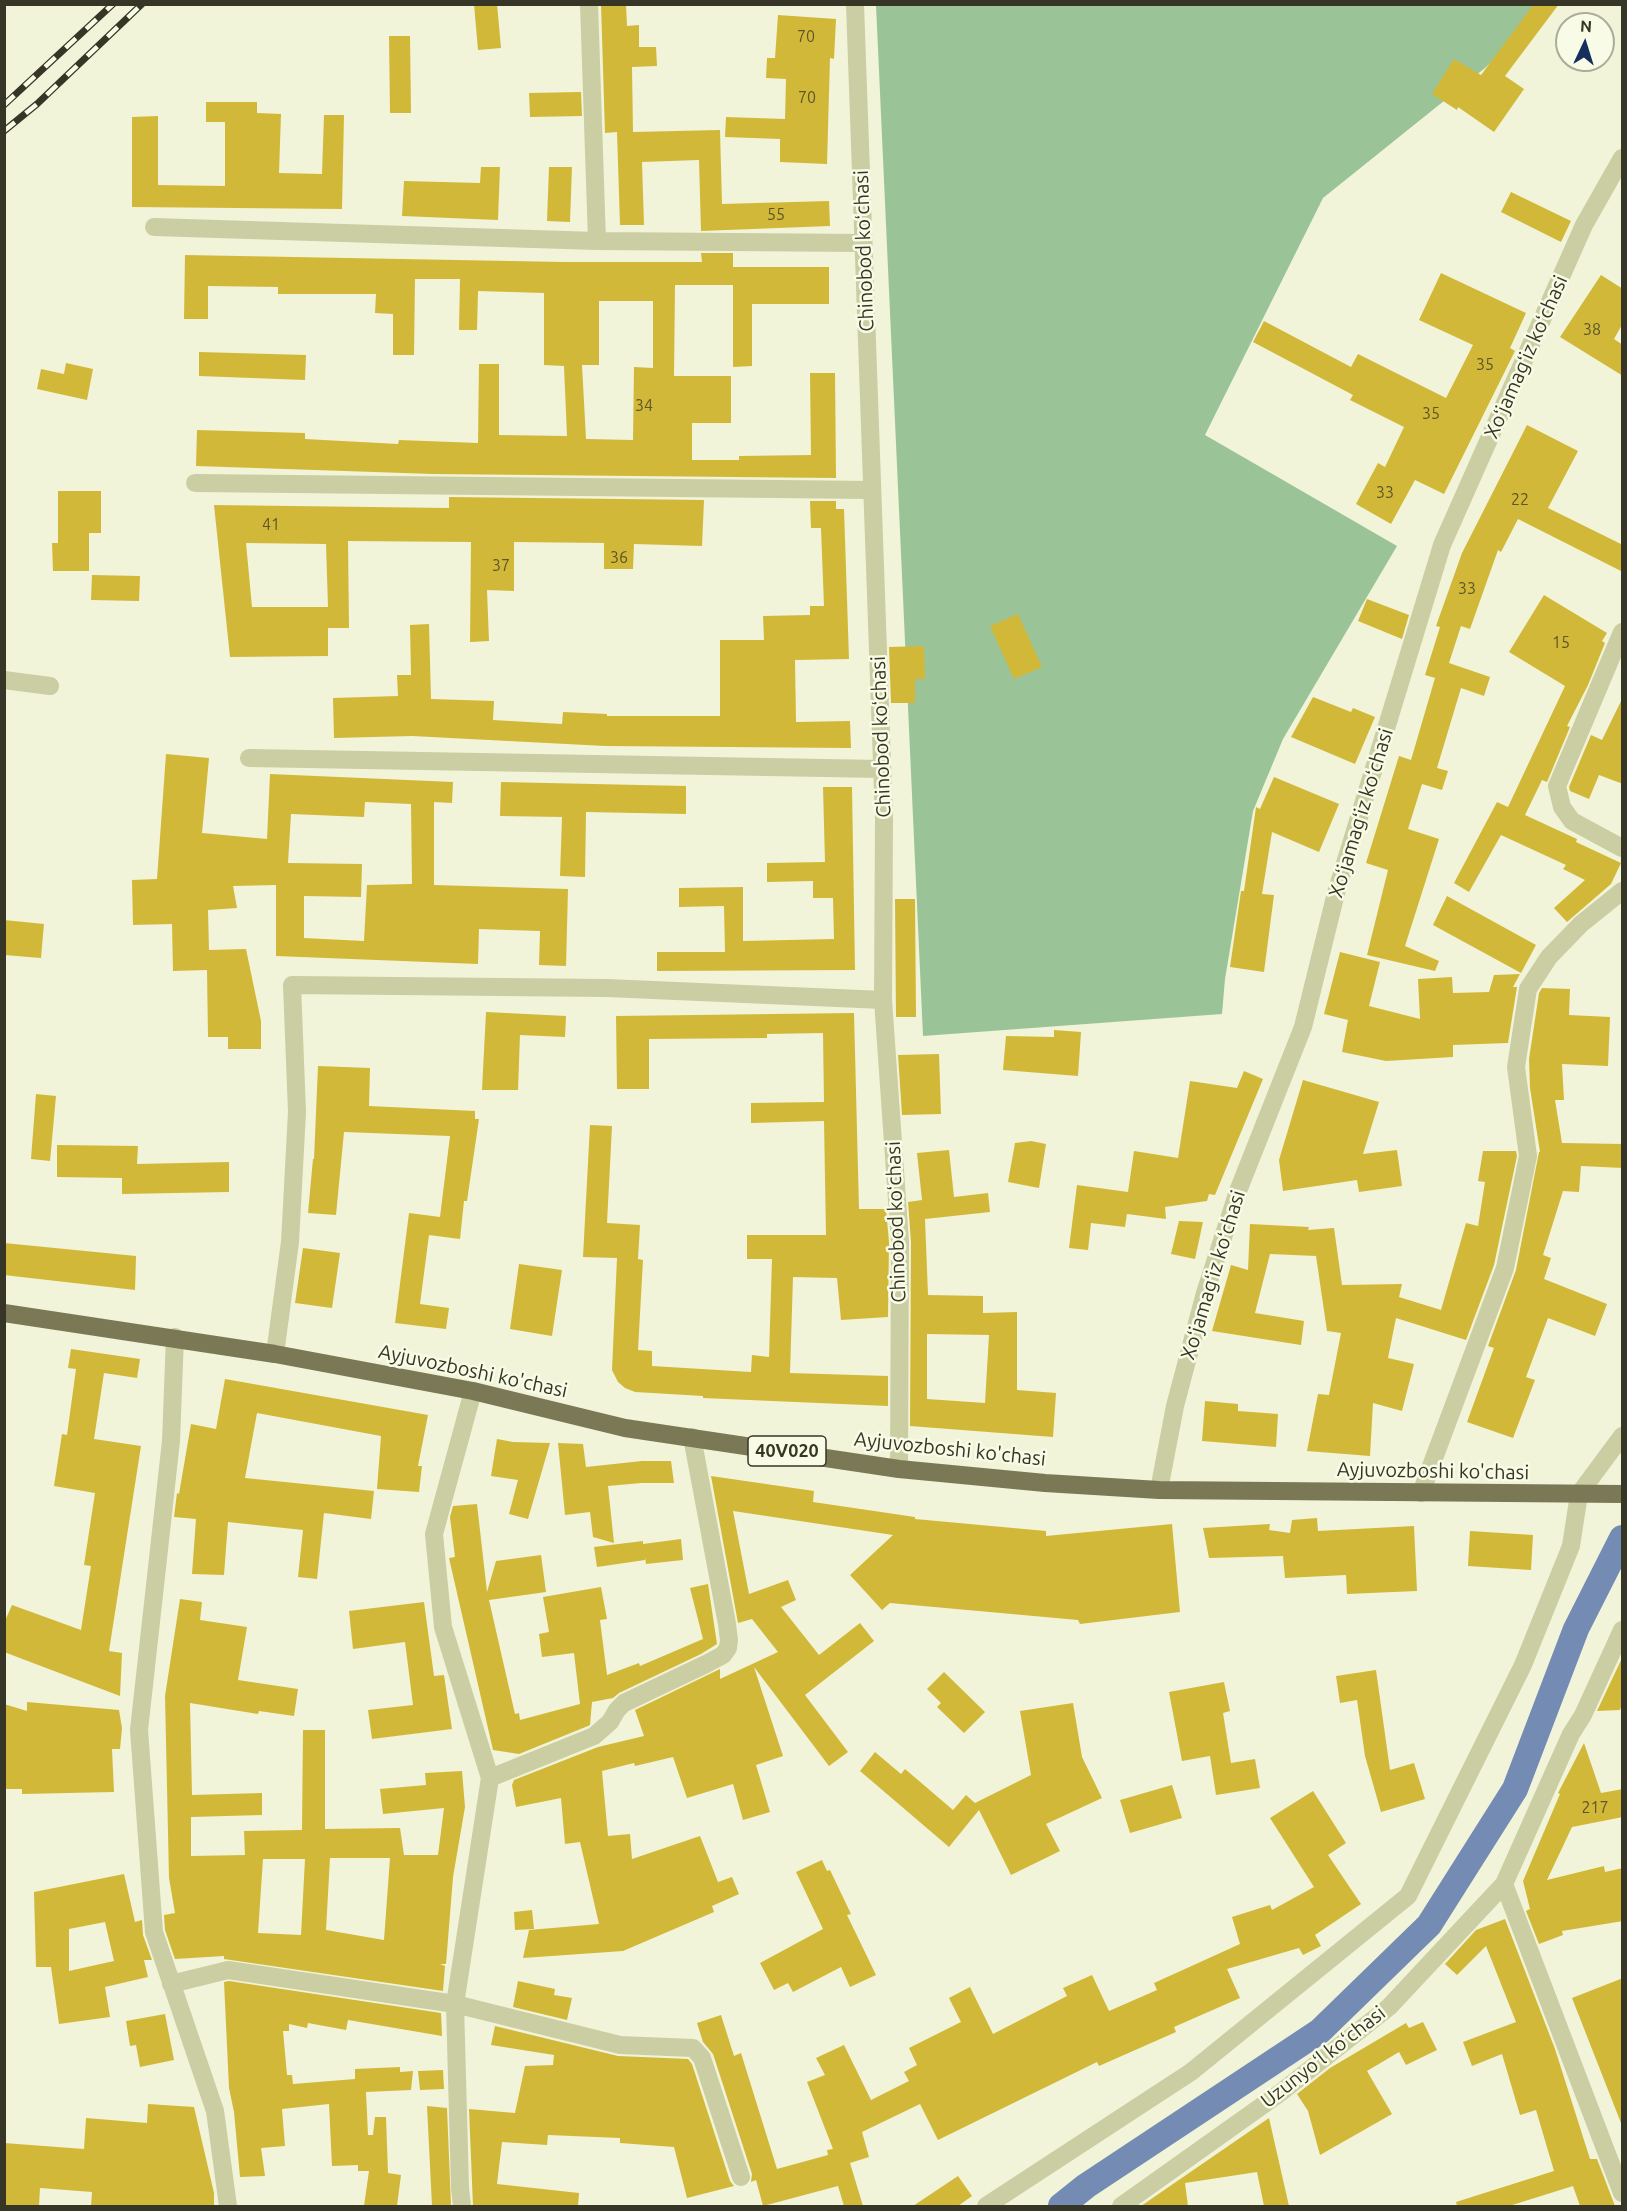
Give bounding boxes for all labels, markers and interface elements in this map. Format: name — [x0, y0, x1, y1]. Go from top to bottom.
north arrow — [1555, 12, 1615, 72]
text: N — [1580, 17, 1593, 35]
house number: 70 — [797, 27, 815, 47]
house number: 70 — [798, 88, 816, 108]
street label: Chinobod koʻchasi — [849, 170, 879, 332]
house number: 55 — [767, 205, 785, 225]
street label: Xoʻjamagʻiz koʻchasi — [1479, 272, 1573, 442]
house number: 38 — [1583, 320, 1601, 340]
house number: 35 — [1476, 355, 1494, 375]
house number: 34 — [635, 396, 653, 416]
house number: 35 — [1422, 404, 1440, 424]
house number: 33 — [1376, 483, 1394, 503]
house number: 22 — [1511, 490, 1529, 510]
house number: 41 — [262, 515, 280, 535]
house number: 36 — [610, 548, 628, 568]
house number: 37 — [492, 556, 510, 576]
house number: 33 — [1458, 579, 1476, 599]
house number: 15 — [1552, 633, 1570, 653]
street label: Chinobod koʻchasi — [866, 656, 896, 818]
street label: Xoʻjamagʻiz koʻchasi — [1324, 725, 1398, 901]
street label: Chinobod koʻchasi — [881, 1141, 911, 1303]
street label: Xoʻjamagʻiz koʻchasi — [1176, 1187, 1250, 1363]
street label: Ayjuvozboshi ko'chasi — [376, 1339, 570, 1403]
street label: Ayjuvozboshi ko'chasi — [853, 1427, 1047, 1471]
road number: 40V020 — [748, 1436, 826, 1466]
street label: Ayjuvozboshi ko'chasi — [1337, 1457, 1529, 1485]
house number: 217 — [1581, 1798, 1609, 1818]
street label: Uzunyoʻl koʻchasi — [1256, 2001, 1390, 2113]

